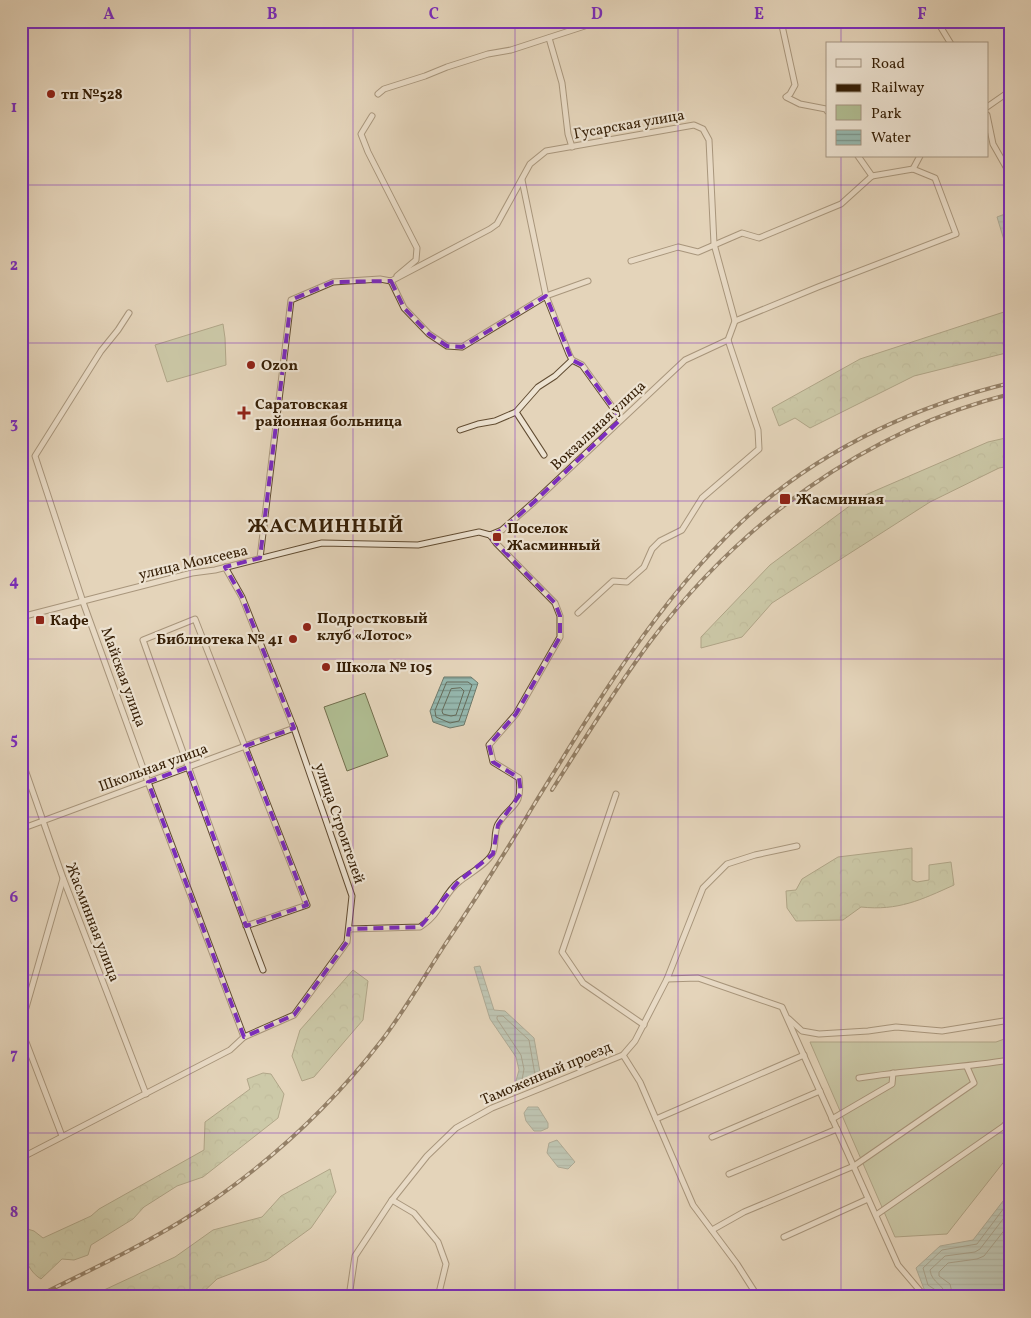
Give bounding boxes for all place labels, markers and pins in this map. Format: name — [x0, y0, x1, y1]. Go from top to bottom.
place label: тп №528 — [61, 85, 123, 106]
marker: тп №528 — [45, 88, 57, 100]
place label: Ozon — [261, 356, 298, 377]
marker: Ozon — [245, 359, 257, 371]
place label: Саратовская районная больница — [255, 395, 402, 433]
marker: Саратовская районная больница — [237, 406, 251, 420]
place label: Жасминная — [796, 490, 884, 511]
marker: Жасминная — [778, 492, 792, 506]
place label: Поселок Жасминный — [507, 519, 601, 557]
marker: Поселок Жасминный — [491, 531, 503, 543]
place label: Подростковый клуб «Лотос» — [317, 609, 428, 647]
place label: Кафе — [50, 611, 89, 632]
marker: Кафе — [34, 614, 46, 626]
marker: Подростковый клуб «Лотос» — [301, 621, 313, 633]
place label: Библиотека № 41 — [156, 630, 283, 651]
marker: Библиотека № 41 — [287, 633, 299, 645]
place label: Школа № 105 — [336, 658, 432, 679]
marker: Школа № 105 — [320, 661, 332, 673]

